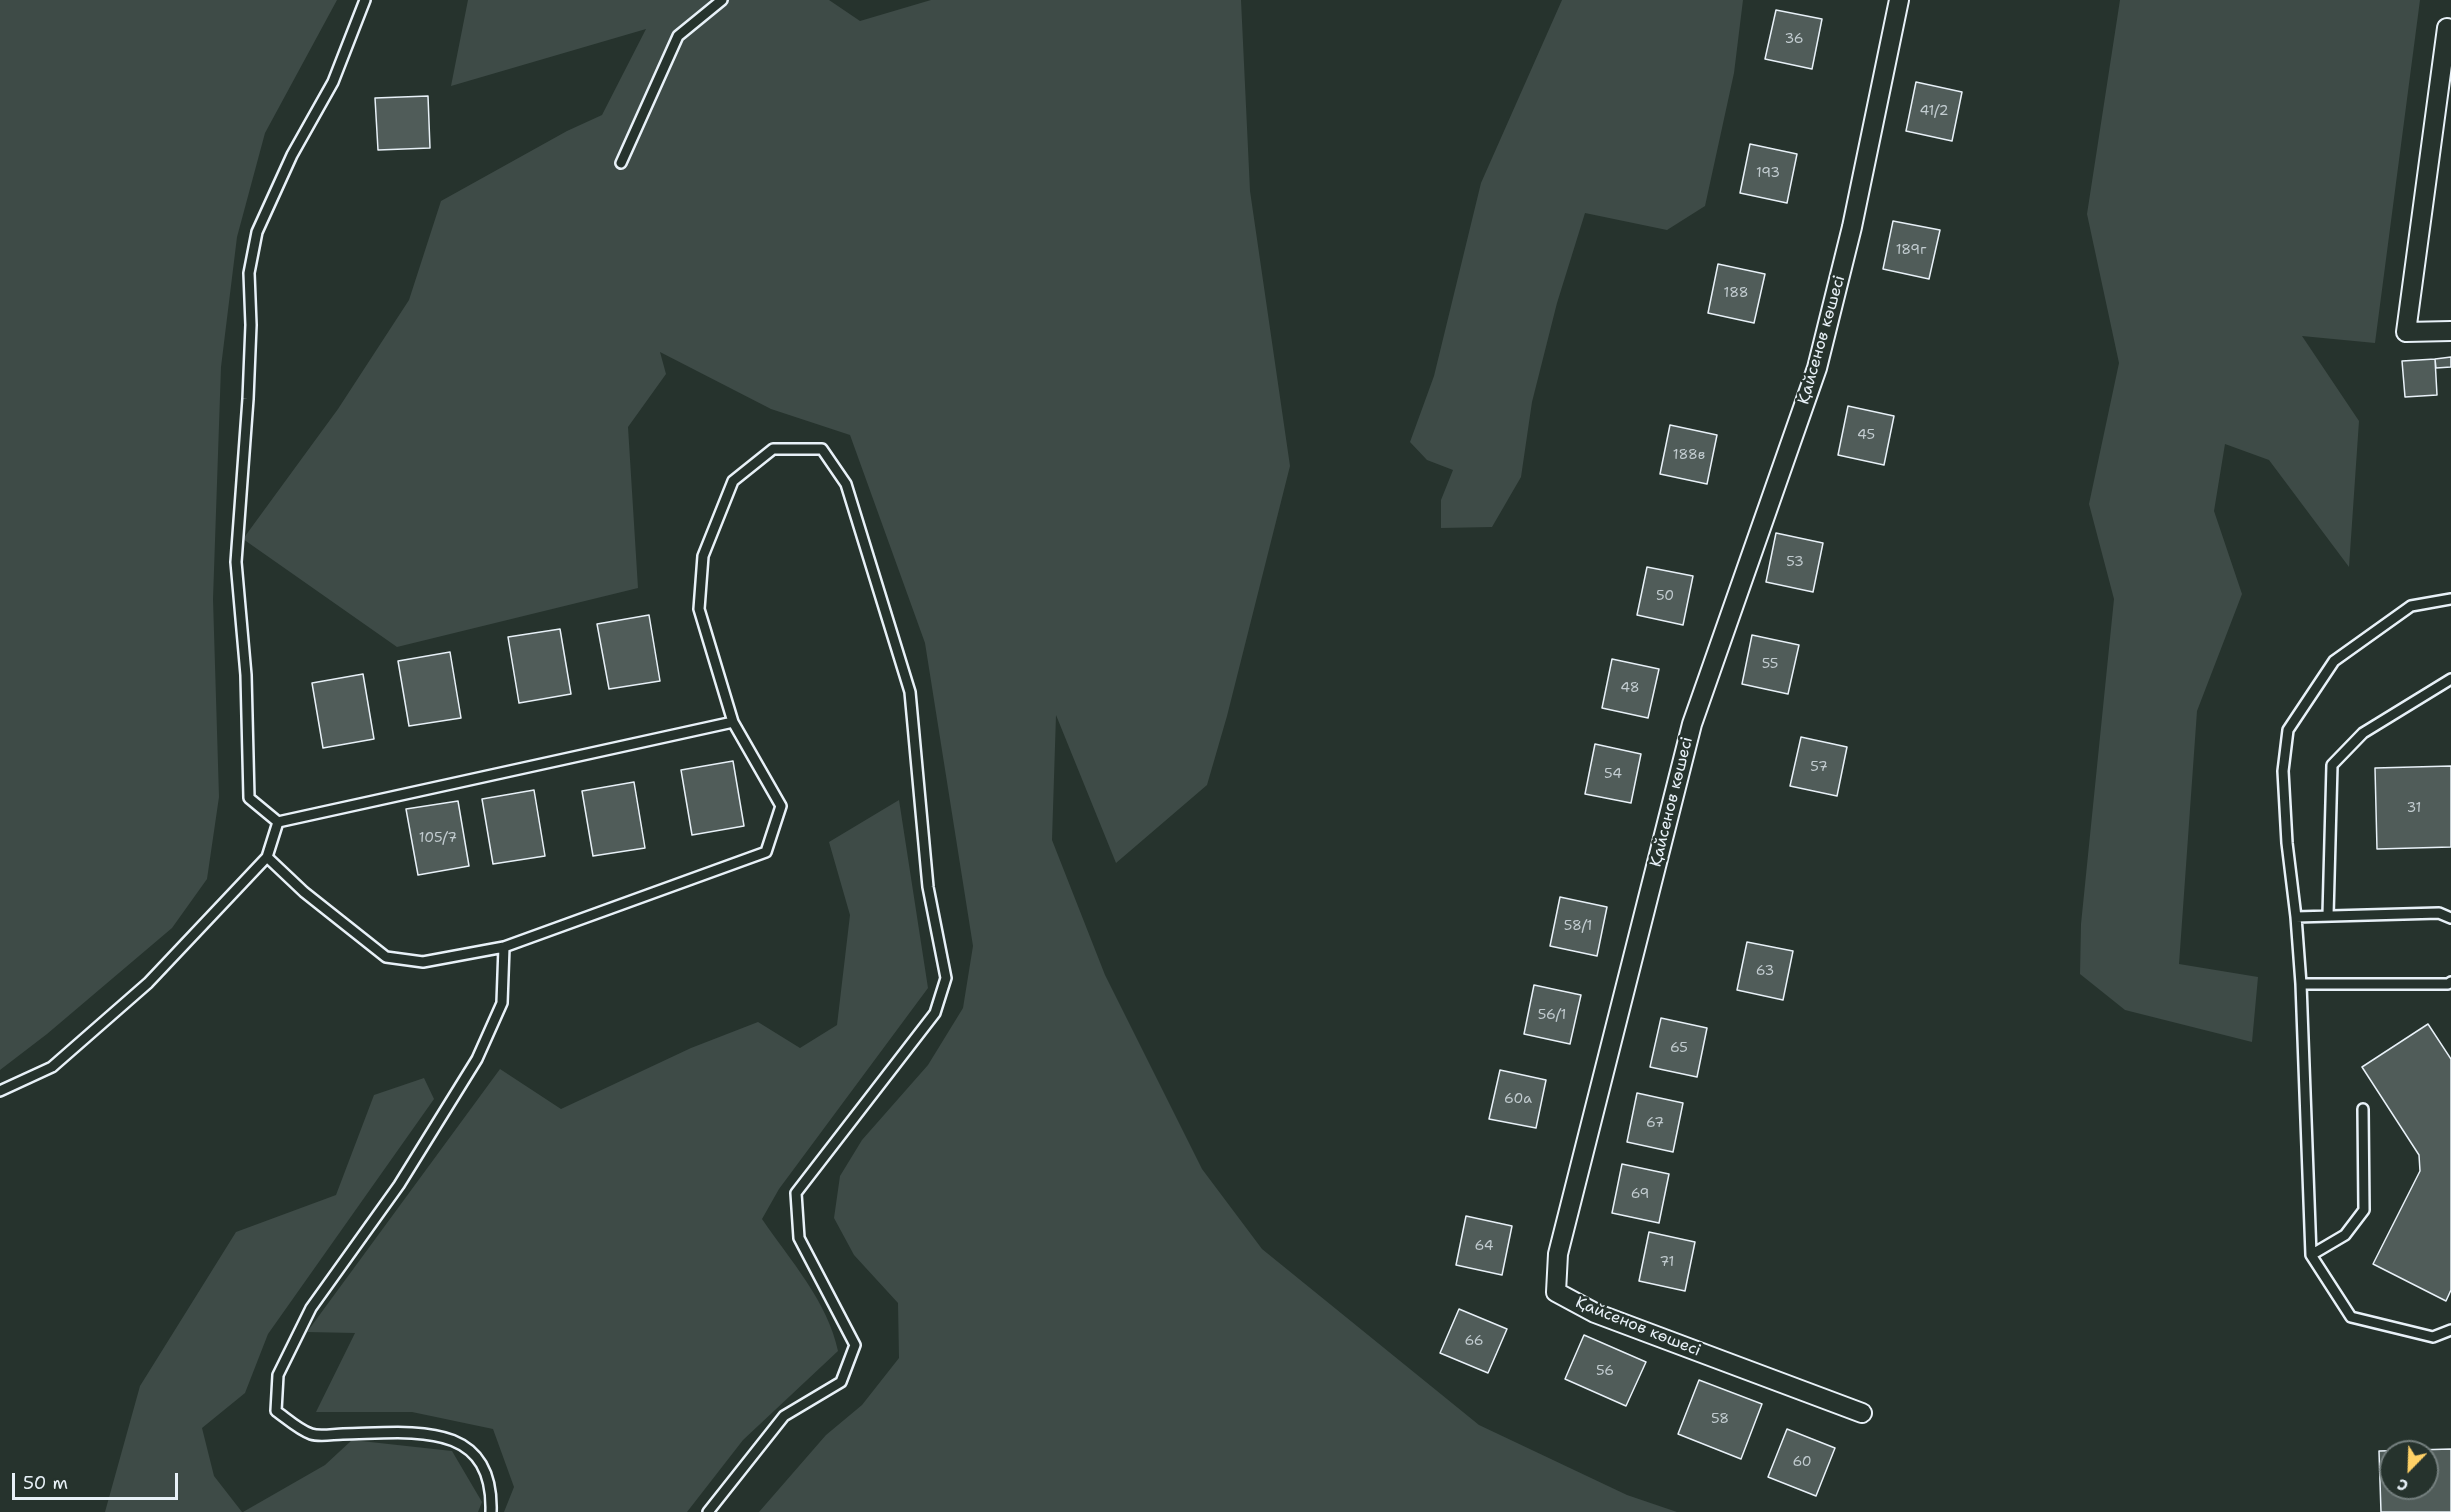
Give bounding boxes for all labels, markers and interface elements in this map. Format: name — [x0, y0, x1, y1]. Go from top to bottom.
house number: 36 — [1784, 31, 1804, 47]
house number: 41/2 — [1919, 103, 1949, 119]
house number: 193 — [1756, 165, 1780, 181]
house number: 189г — [1896, 242, 1926, 258]
street label: Қайсенов көшесі — [1794, 273, 1850, 407]
house number: 188 — [1724, 285, 1748, 301]
house number: 45 — [1857, 427, 1875, 443]
house number: 188в — [1673, 447, 1705, 463]
house number: 53 — [1786, 554, 1804, 570]
house number: 50 — [1656, 588, 1674, 604]
house number: 55 — [1762, 656, 1778, 672]
house number: 48 — [1620, 680, 1640, 696]
street label: Қайсенов көшесі — [1647, 735, 1697, 869]
house number: 57 — [1810, 759, 1828, 775]
house number: 54 — [1604, 766, 1622, 782]
house number: 31 — [2407, 800, 2421, 816]
house number: 105/7 — [419, 830, 457, 846]
house number: 58/1 — [1564, 918, 1592, 934]
house number: 63 — [1756, 963, 1774, 979]
house number: 56/1 — [1538, 1007, 1566, 1023]
house number: 65 — [1670, 1040, 1688, 1056]
house number: 60а — [1504, 1091, 1532, 1107]
house number: 67 — [1646, 1115, 1664, 1131]
house number: 69 — [1631, 1186, 1649, 1202]
house number: 64 — [1474, 1238, 1494, 1254]
house number: 71 — [1660, 1254, 1674, 1270]
street label: Қайсенов көшесі — [1573, 1293, 1703, 1361]
house number: 66 — [1464, 1333, 1484, 1349]
house number: 56 — [1596, 1363, 1614, 1379]
house number: 58 — [1711, 1411, 1729, 1427]
north arrow — [2379, 1440, 2439, 1500]
house number: 60 — [1792, 1454, 1812, 1470]
scale bar — [15, 1461, 182, 1499]
text: 50 m — [23, 1471, 68, 1495]
text: С — [2394, 1474, 2411, 1497]

